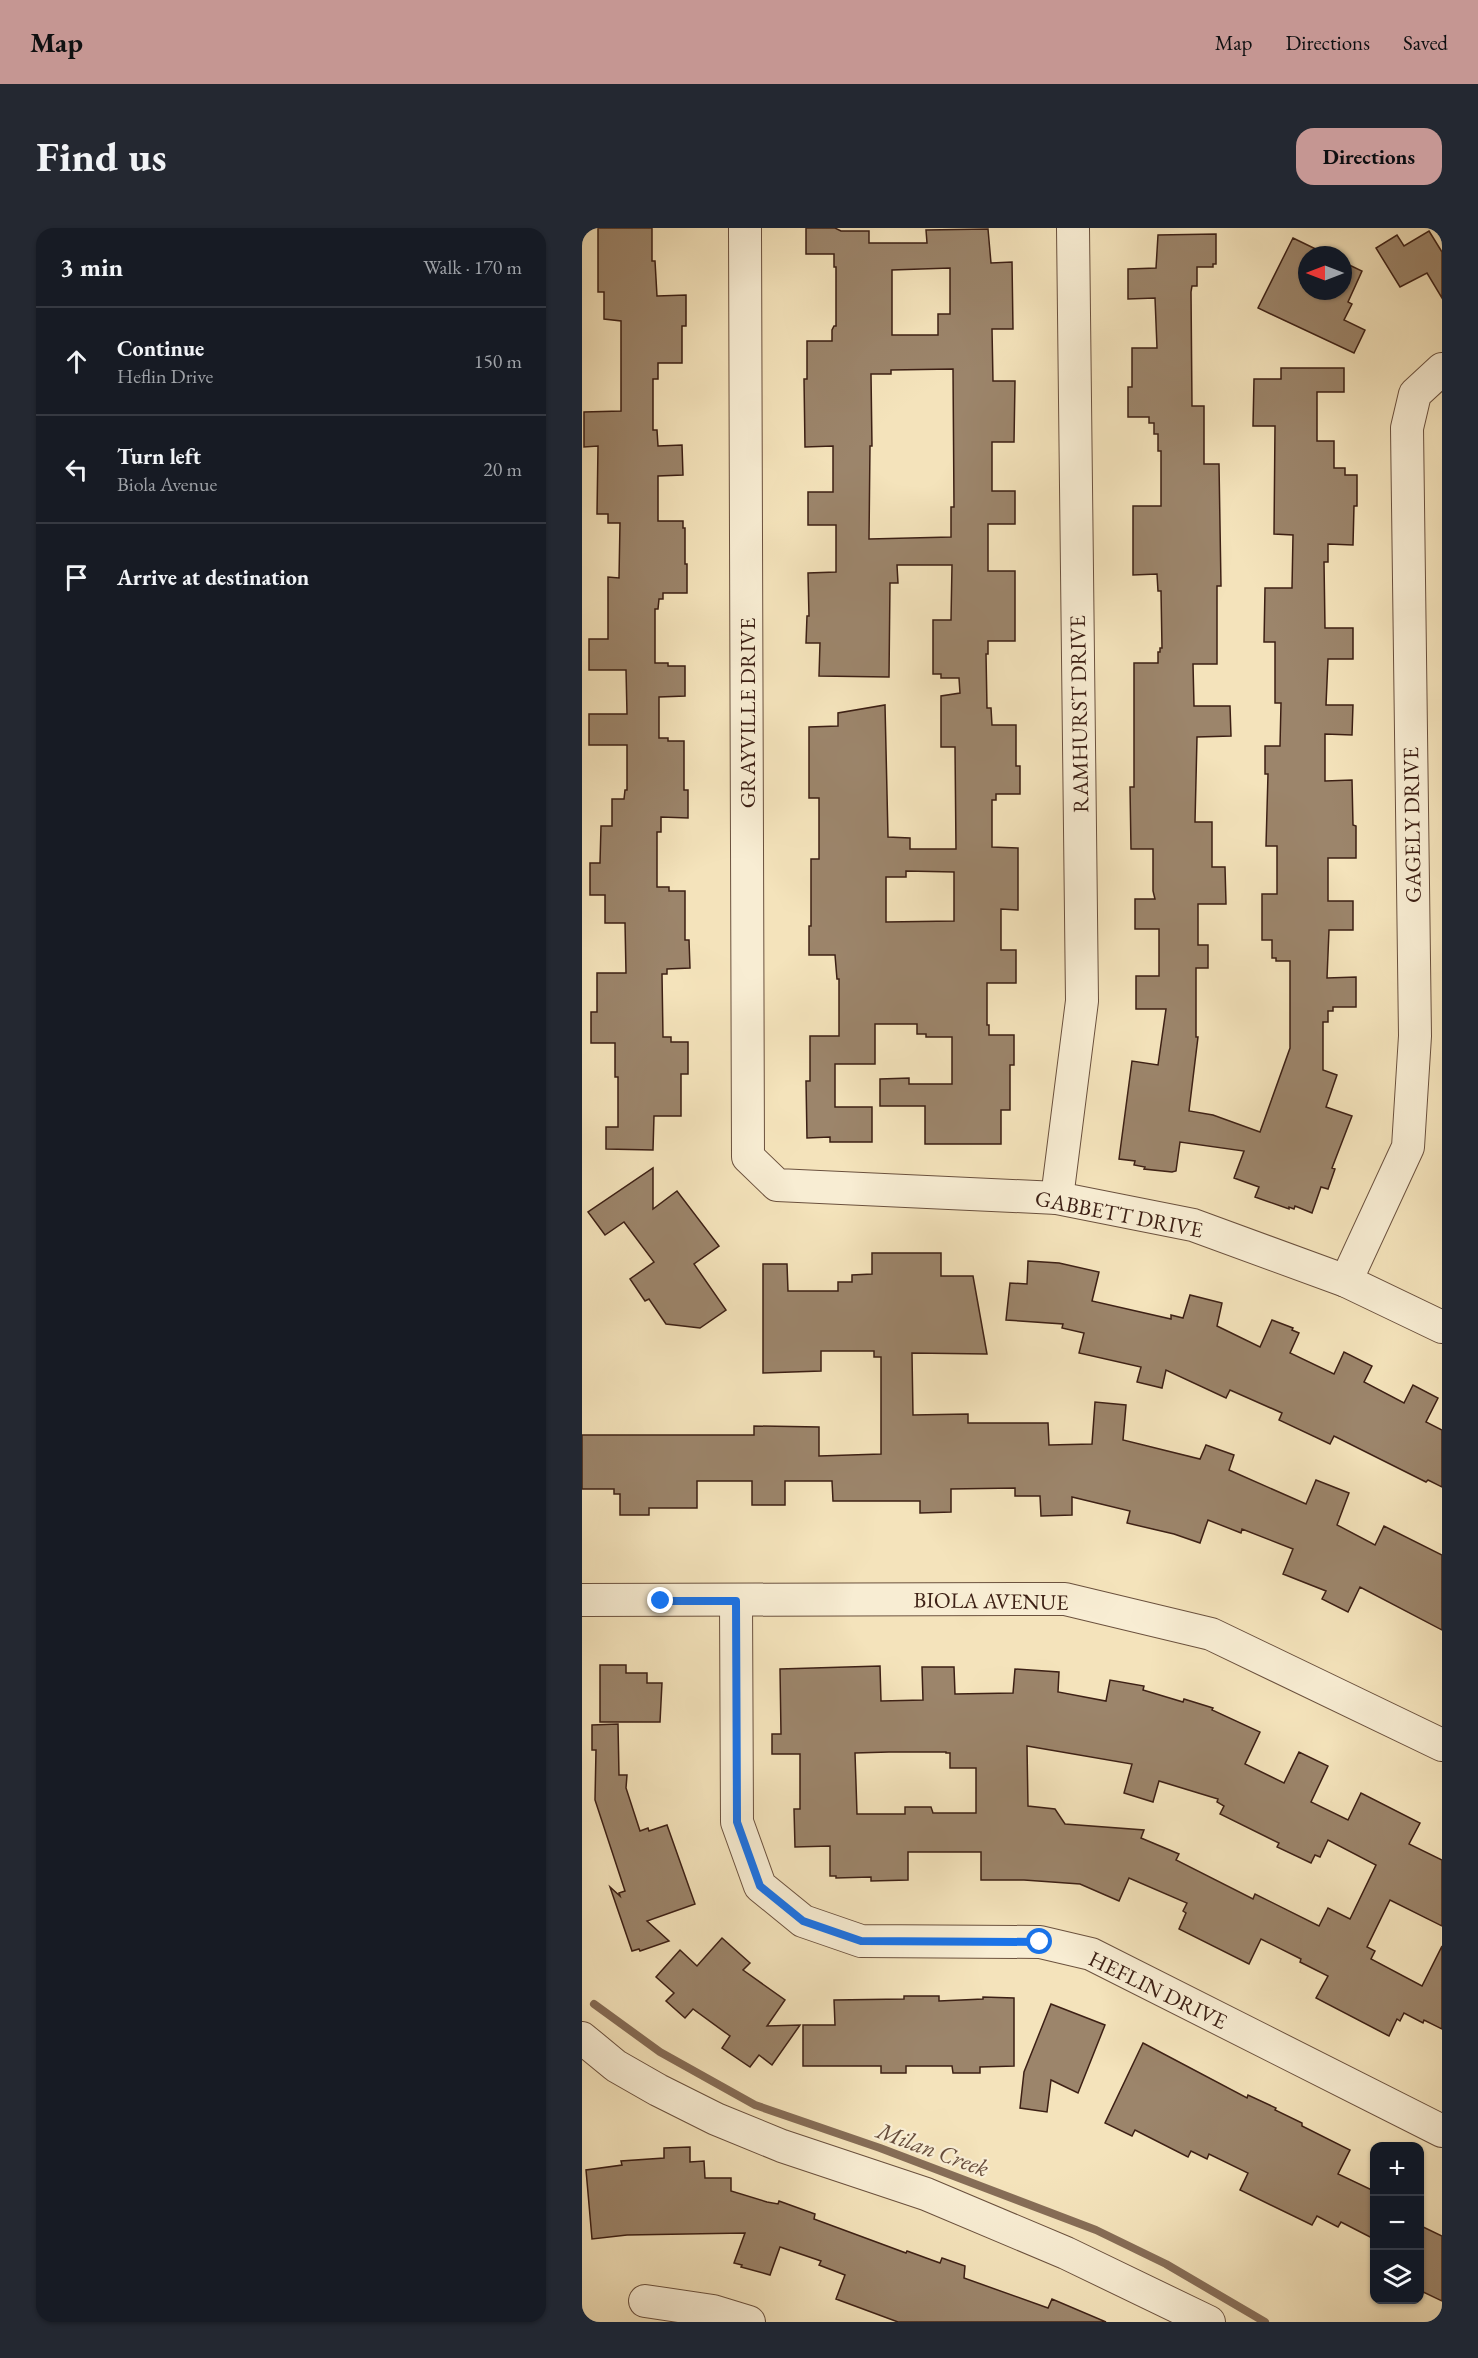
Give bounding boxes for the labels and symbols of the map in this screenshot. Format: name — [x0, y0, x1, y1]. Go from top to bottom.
north arrow — [1298, 246, 1352, 300]
street label: RAMHURST DRIVE — [1063, 615, 1095, 813]
street label: GRAYVILLE DRIVE — [733, 618, 762, 808]
street label: GAGELY DRIVE — [1396, 747, 1428, 903]
street label: GABBETT DRIVE — [1033, 1184, 1205, 1244]
street label: BIOLA AVENUE — [913, 1585, 1069, 1617]
route end — [647, 1587, 673, 1613]
route start — [1026, 1928, 1052, 1954]
street label: HEFLIN DRIVE — [1084, 1944, 1232, 2036]
water label: Milan Creek — [871, 2114, 993, 2184]

